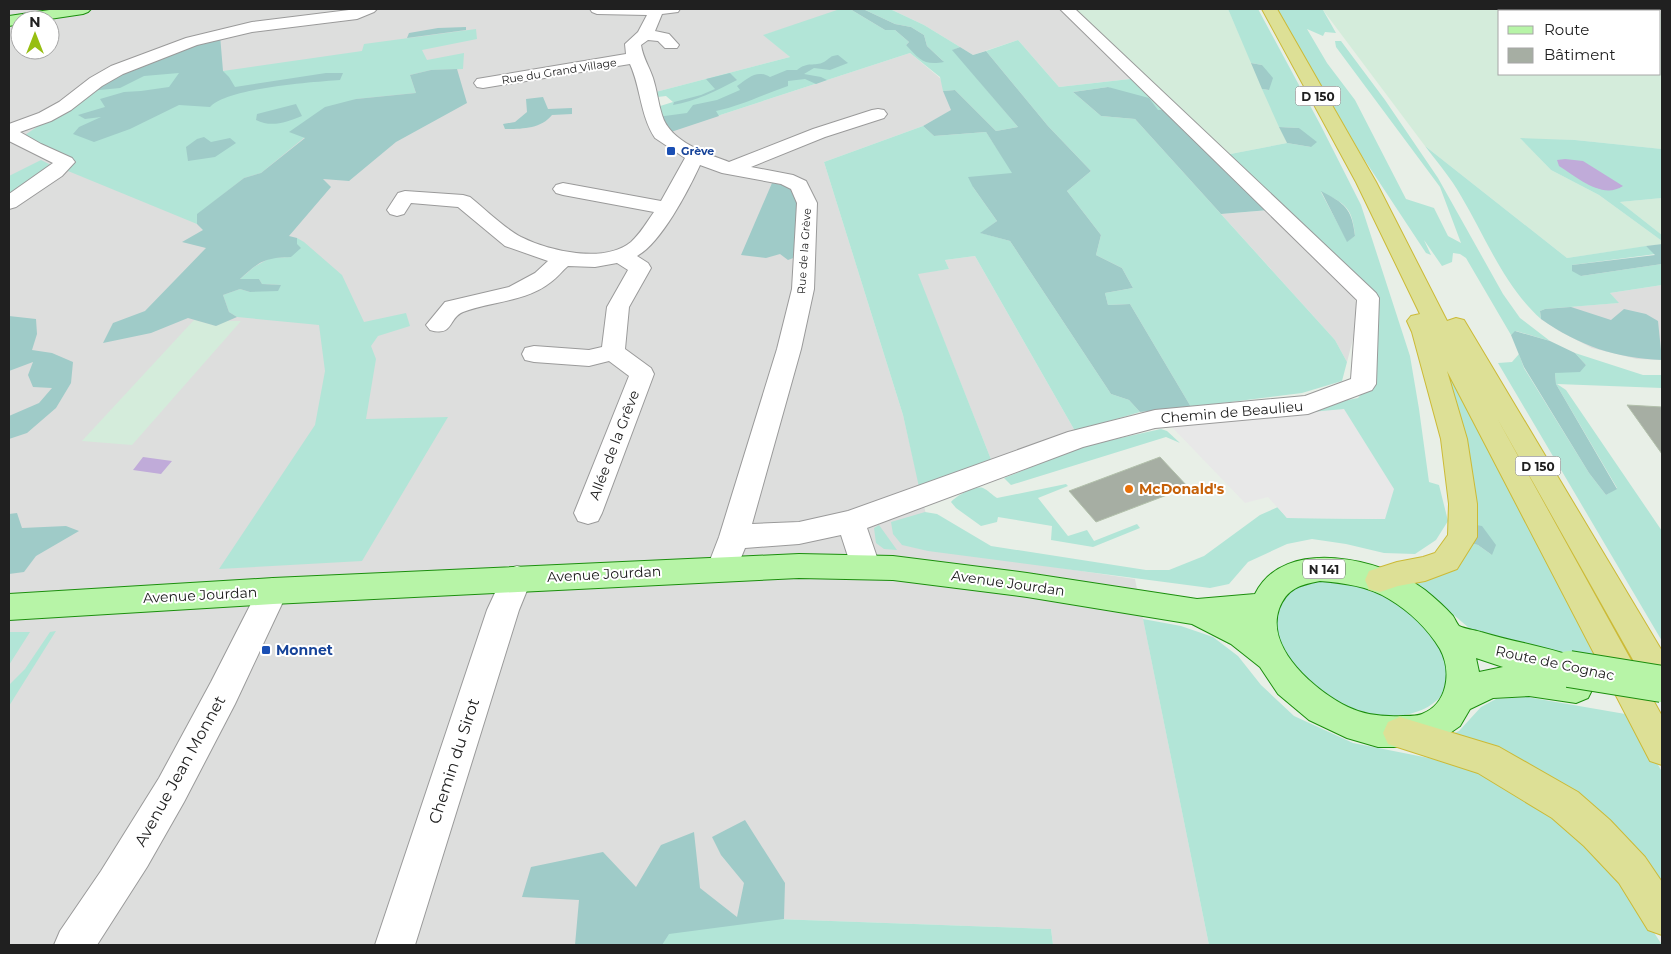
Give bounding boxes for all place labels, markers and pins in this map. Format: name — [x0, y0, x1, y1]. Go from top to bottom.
place label: Grève — [681, 144, 714, 158]
marker: Grève — [665, 145, 677, 157]
place label: McDonald's — [1139, 480, 1225, 498]
marker: McDonald's — [1123, 483, 1135, 495]
place label: Monnet — [276, 641, 333, 659]
marker: Monnet — [260, 644, 272, 656]

